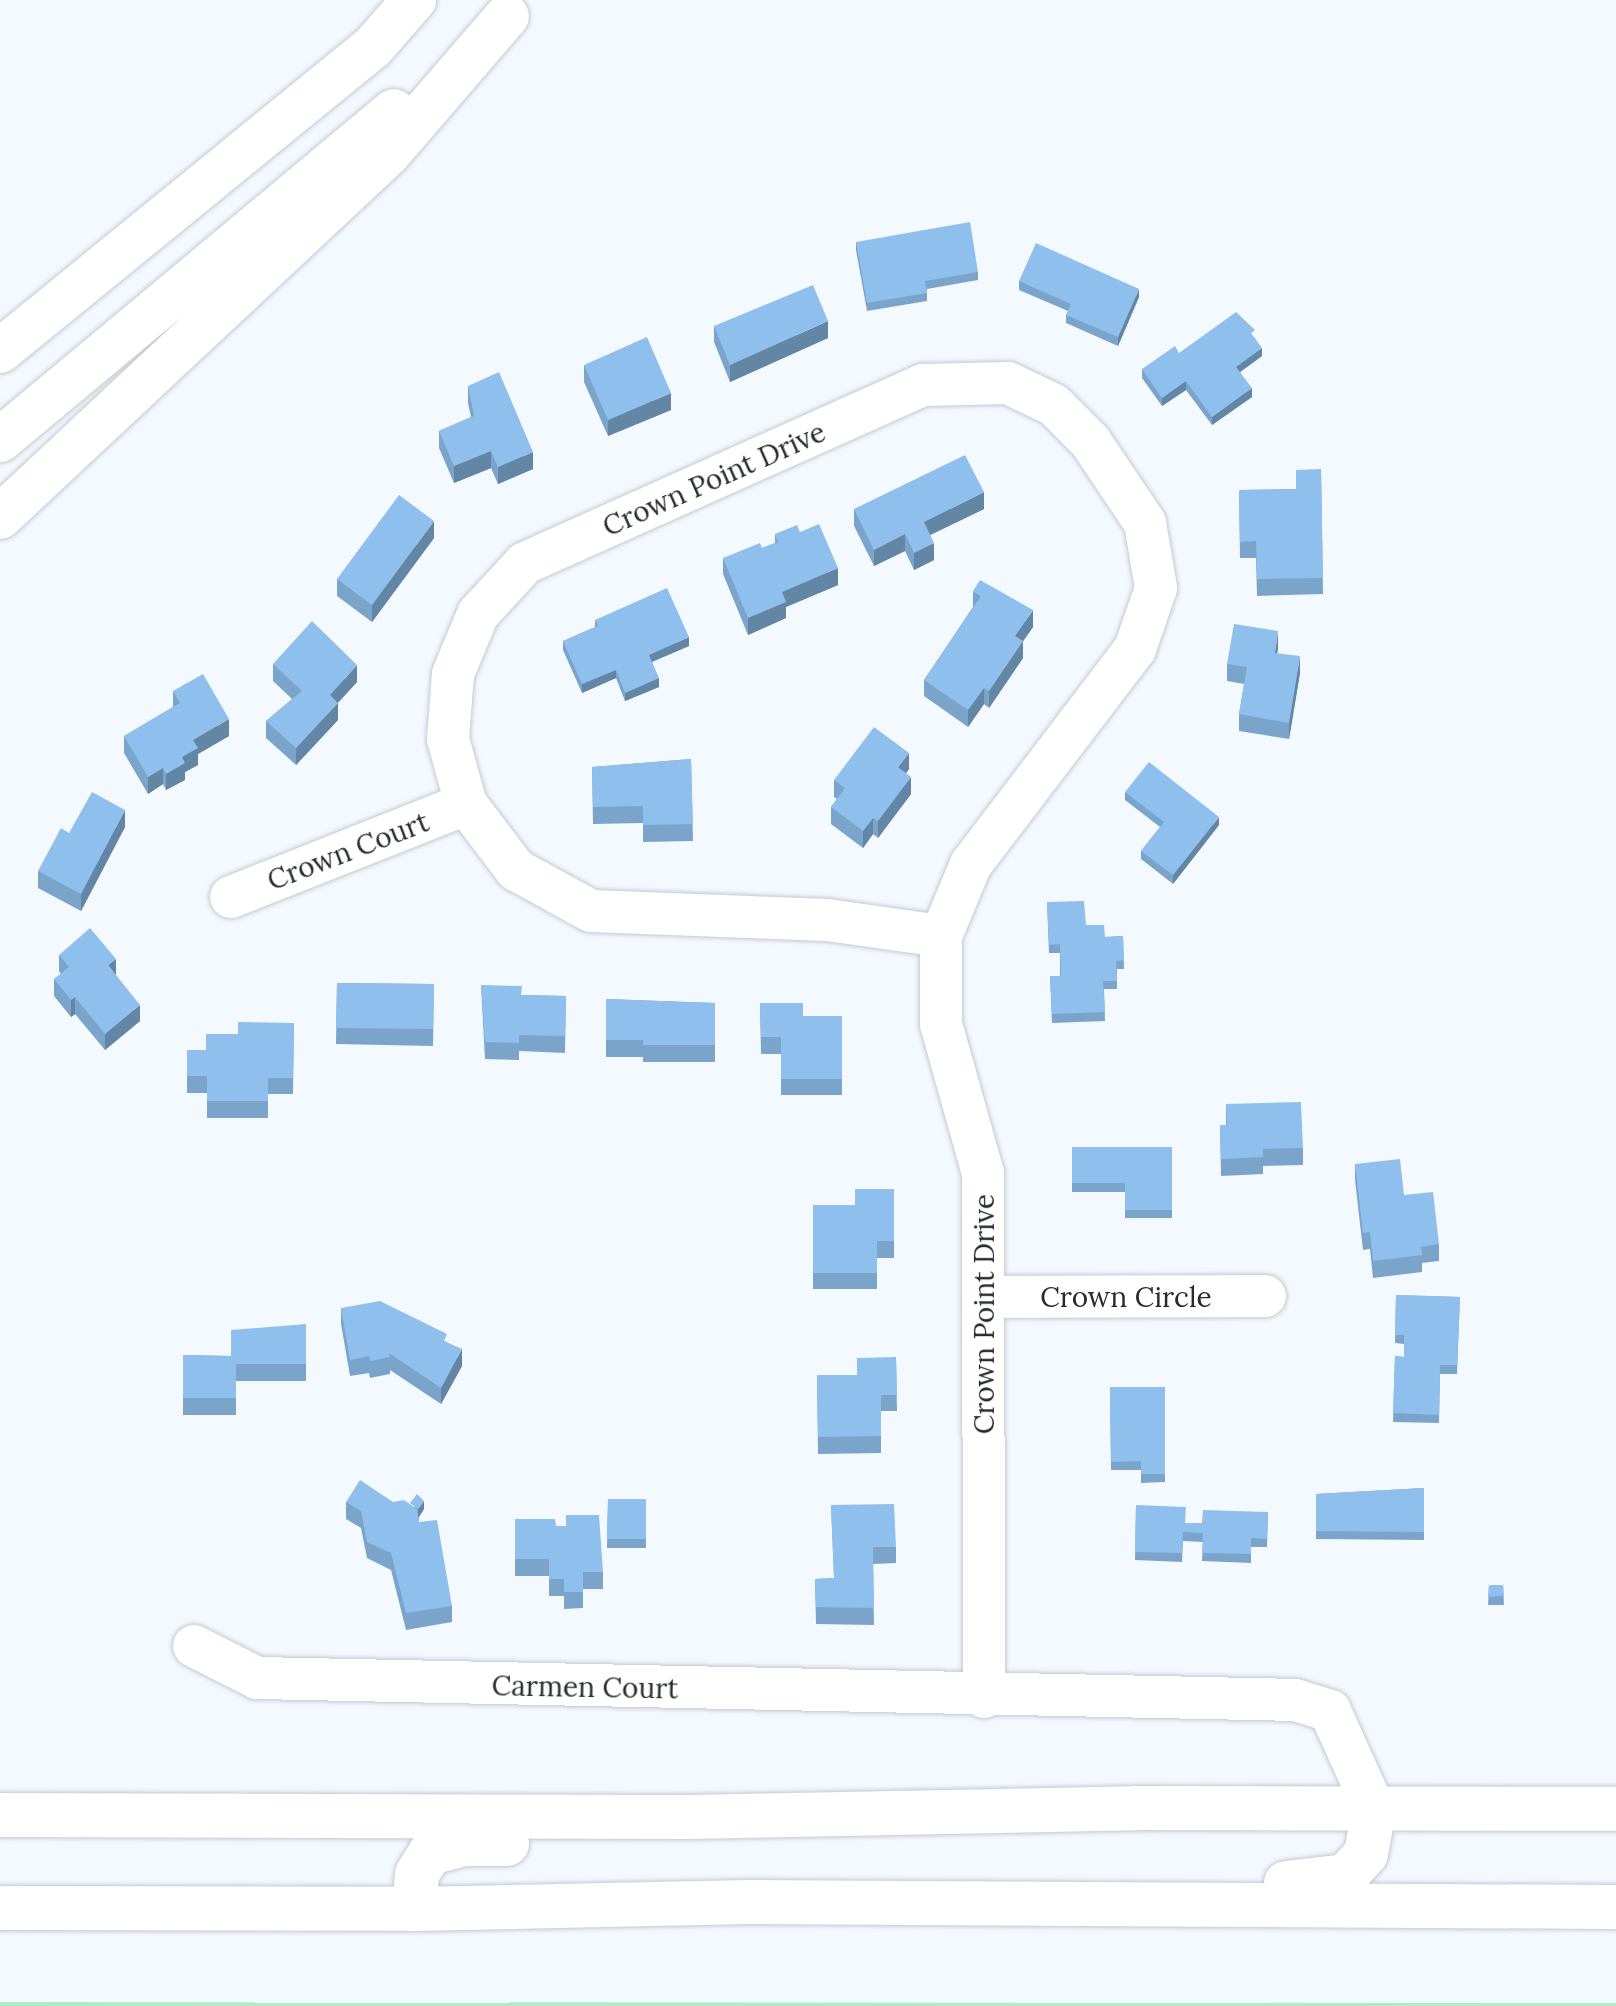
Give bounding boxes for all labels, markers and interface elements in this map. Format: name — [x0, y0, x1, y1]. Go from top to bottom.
street label: Crown Point Drive — [597, 415, 831, 543]
street label: Crown Court — [263, 805, 433, 897]
street label: Crown Point Drive — [967, 1194, 1001, 1434]
street label: Crown Circle — [1040, 1280, 1212, 1314]
street label: Carmen Court — [491, 1669, 679, 1705]

